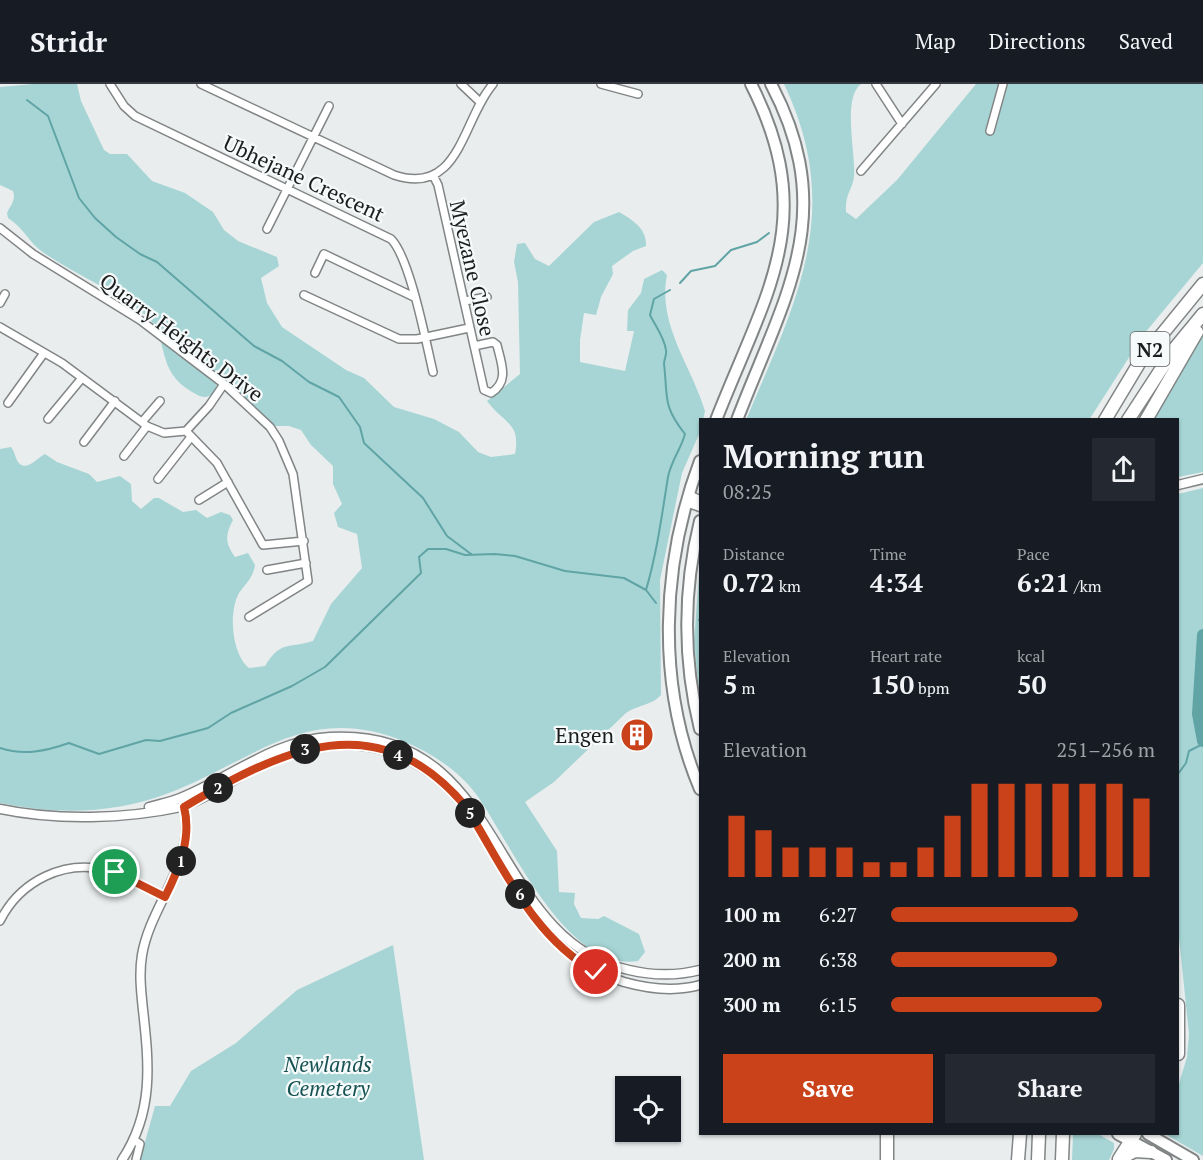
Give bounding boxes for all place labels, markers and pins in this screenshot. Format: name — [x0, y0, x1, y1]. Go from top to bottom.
building icon: Engen — [619, 717, 655, 753]
place label: Engen — [555, 721, 615, 749]
pin: 3 — [290, 734, 320, 764]
pin: 4 — [383, 740, 413, 770]
pin: 2 — [203, 773, 233, 803]
pin: 5 — [455, 798, 485, 828]
pin — [89, 846, 140, 897]
pin: 1 — [166, 846, 196, 876]
pin: 6 — [505, 879, 535, 909]
pin — [570, 946, 621, 997]

